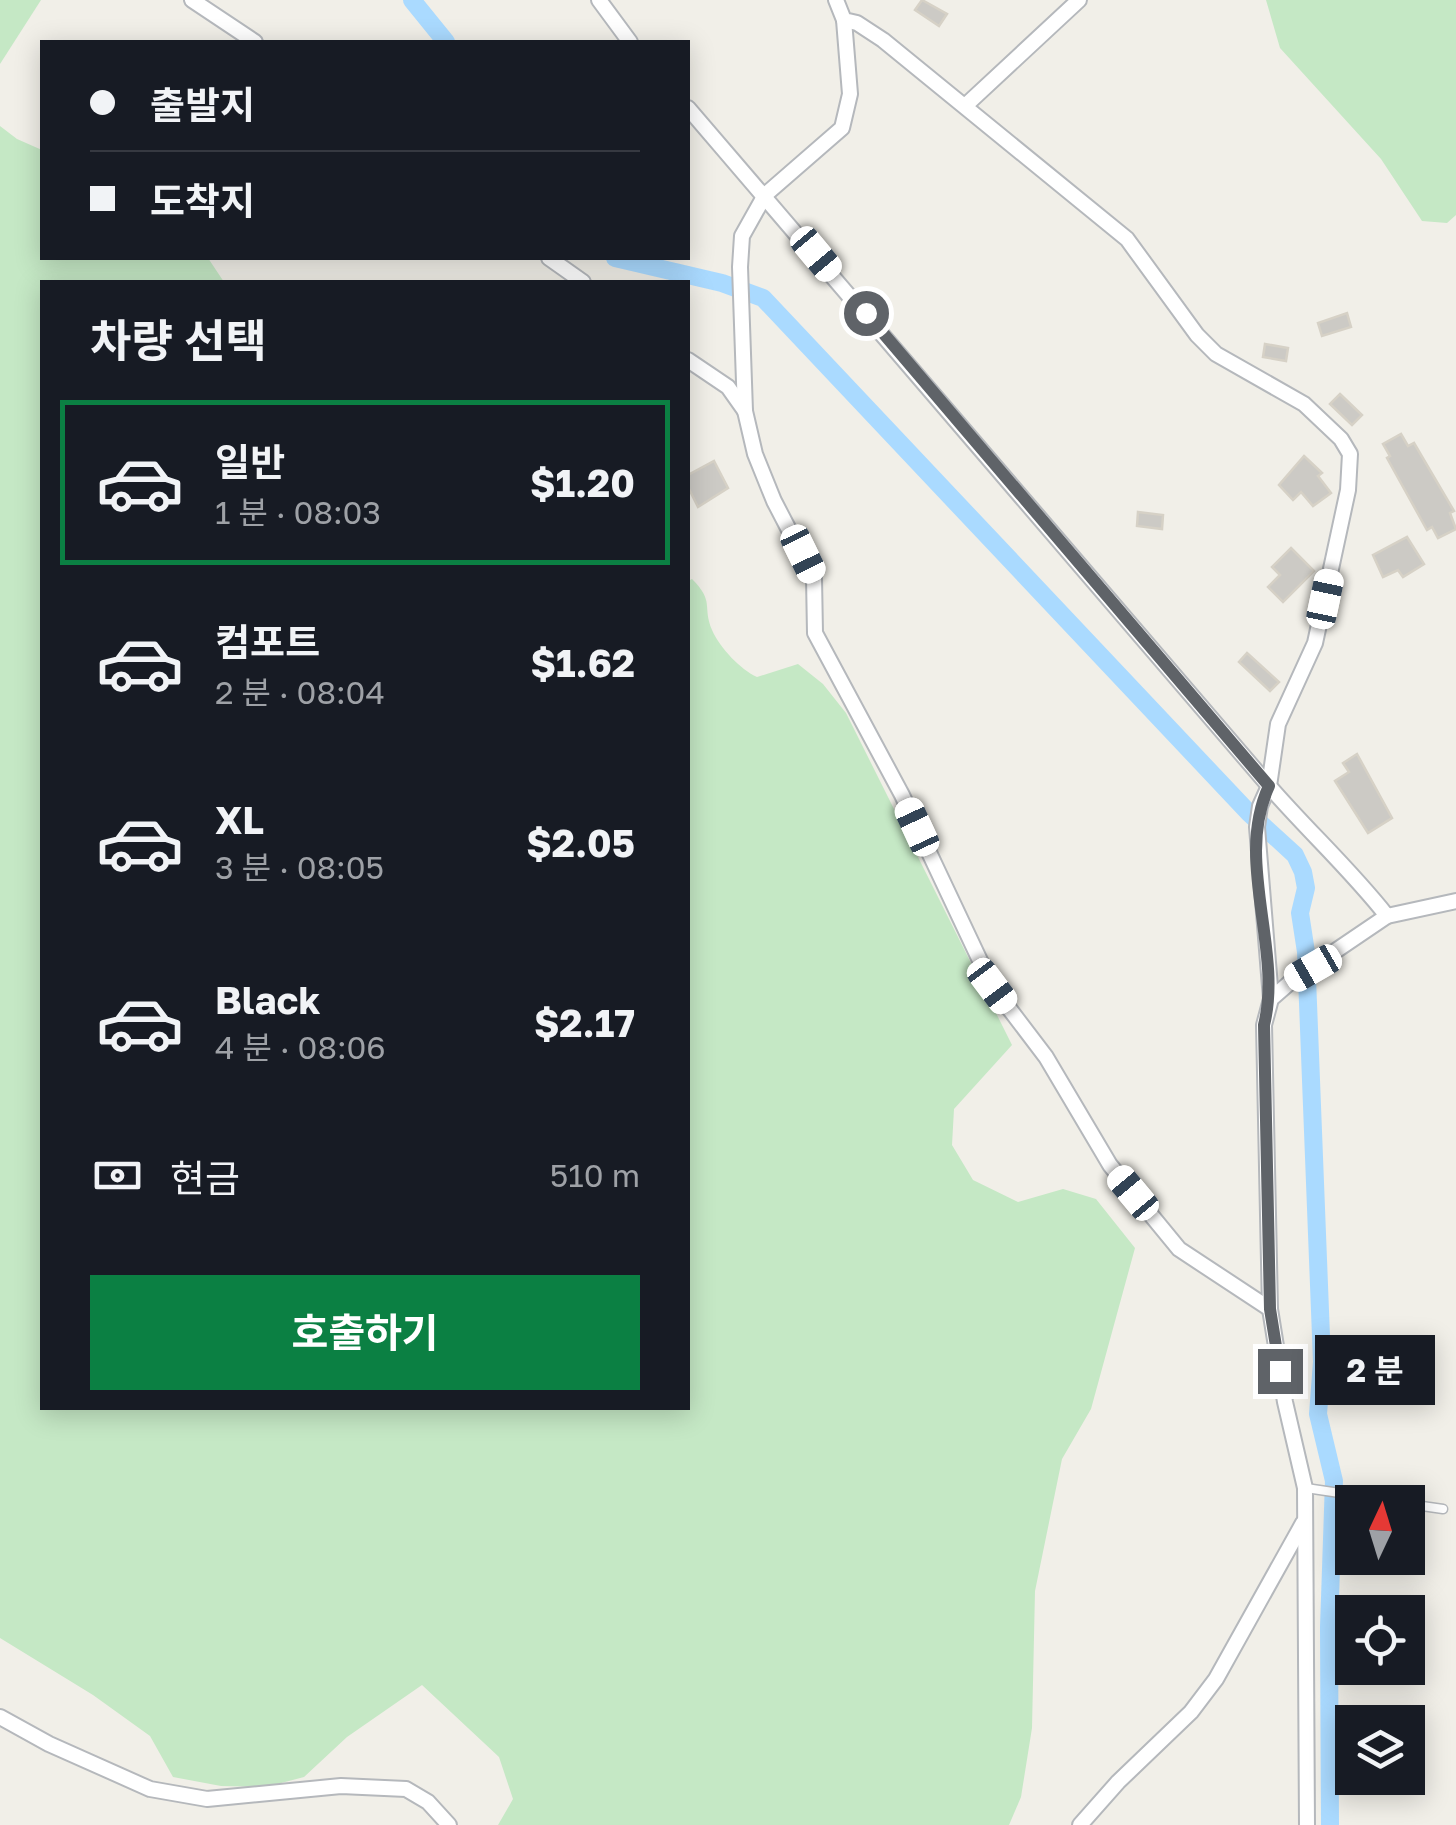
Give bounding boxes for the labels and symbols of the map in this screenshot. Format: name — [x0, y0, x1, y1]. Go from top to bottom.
car — [785, 221, 847, 287]
route start — [844, 291, 889, 336]
car — [776, 520, 830, 588]
car — [1304, 567, 1346, 631]
car — [891, 793, 943, 861]
car — [1280, 940, 1346, 996]
car — [962, 953, 1022, 1019]
car — [1102, 1160, 1164, 1226]
callout: 2 분 — [1315, 1336, 1435, 1406]
route end — [1258, 1349, 1303, 1394]
north arrow — [1335, 1485, 1425, 1575]

